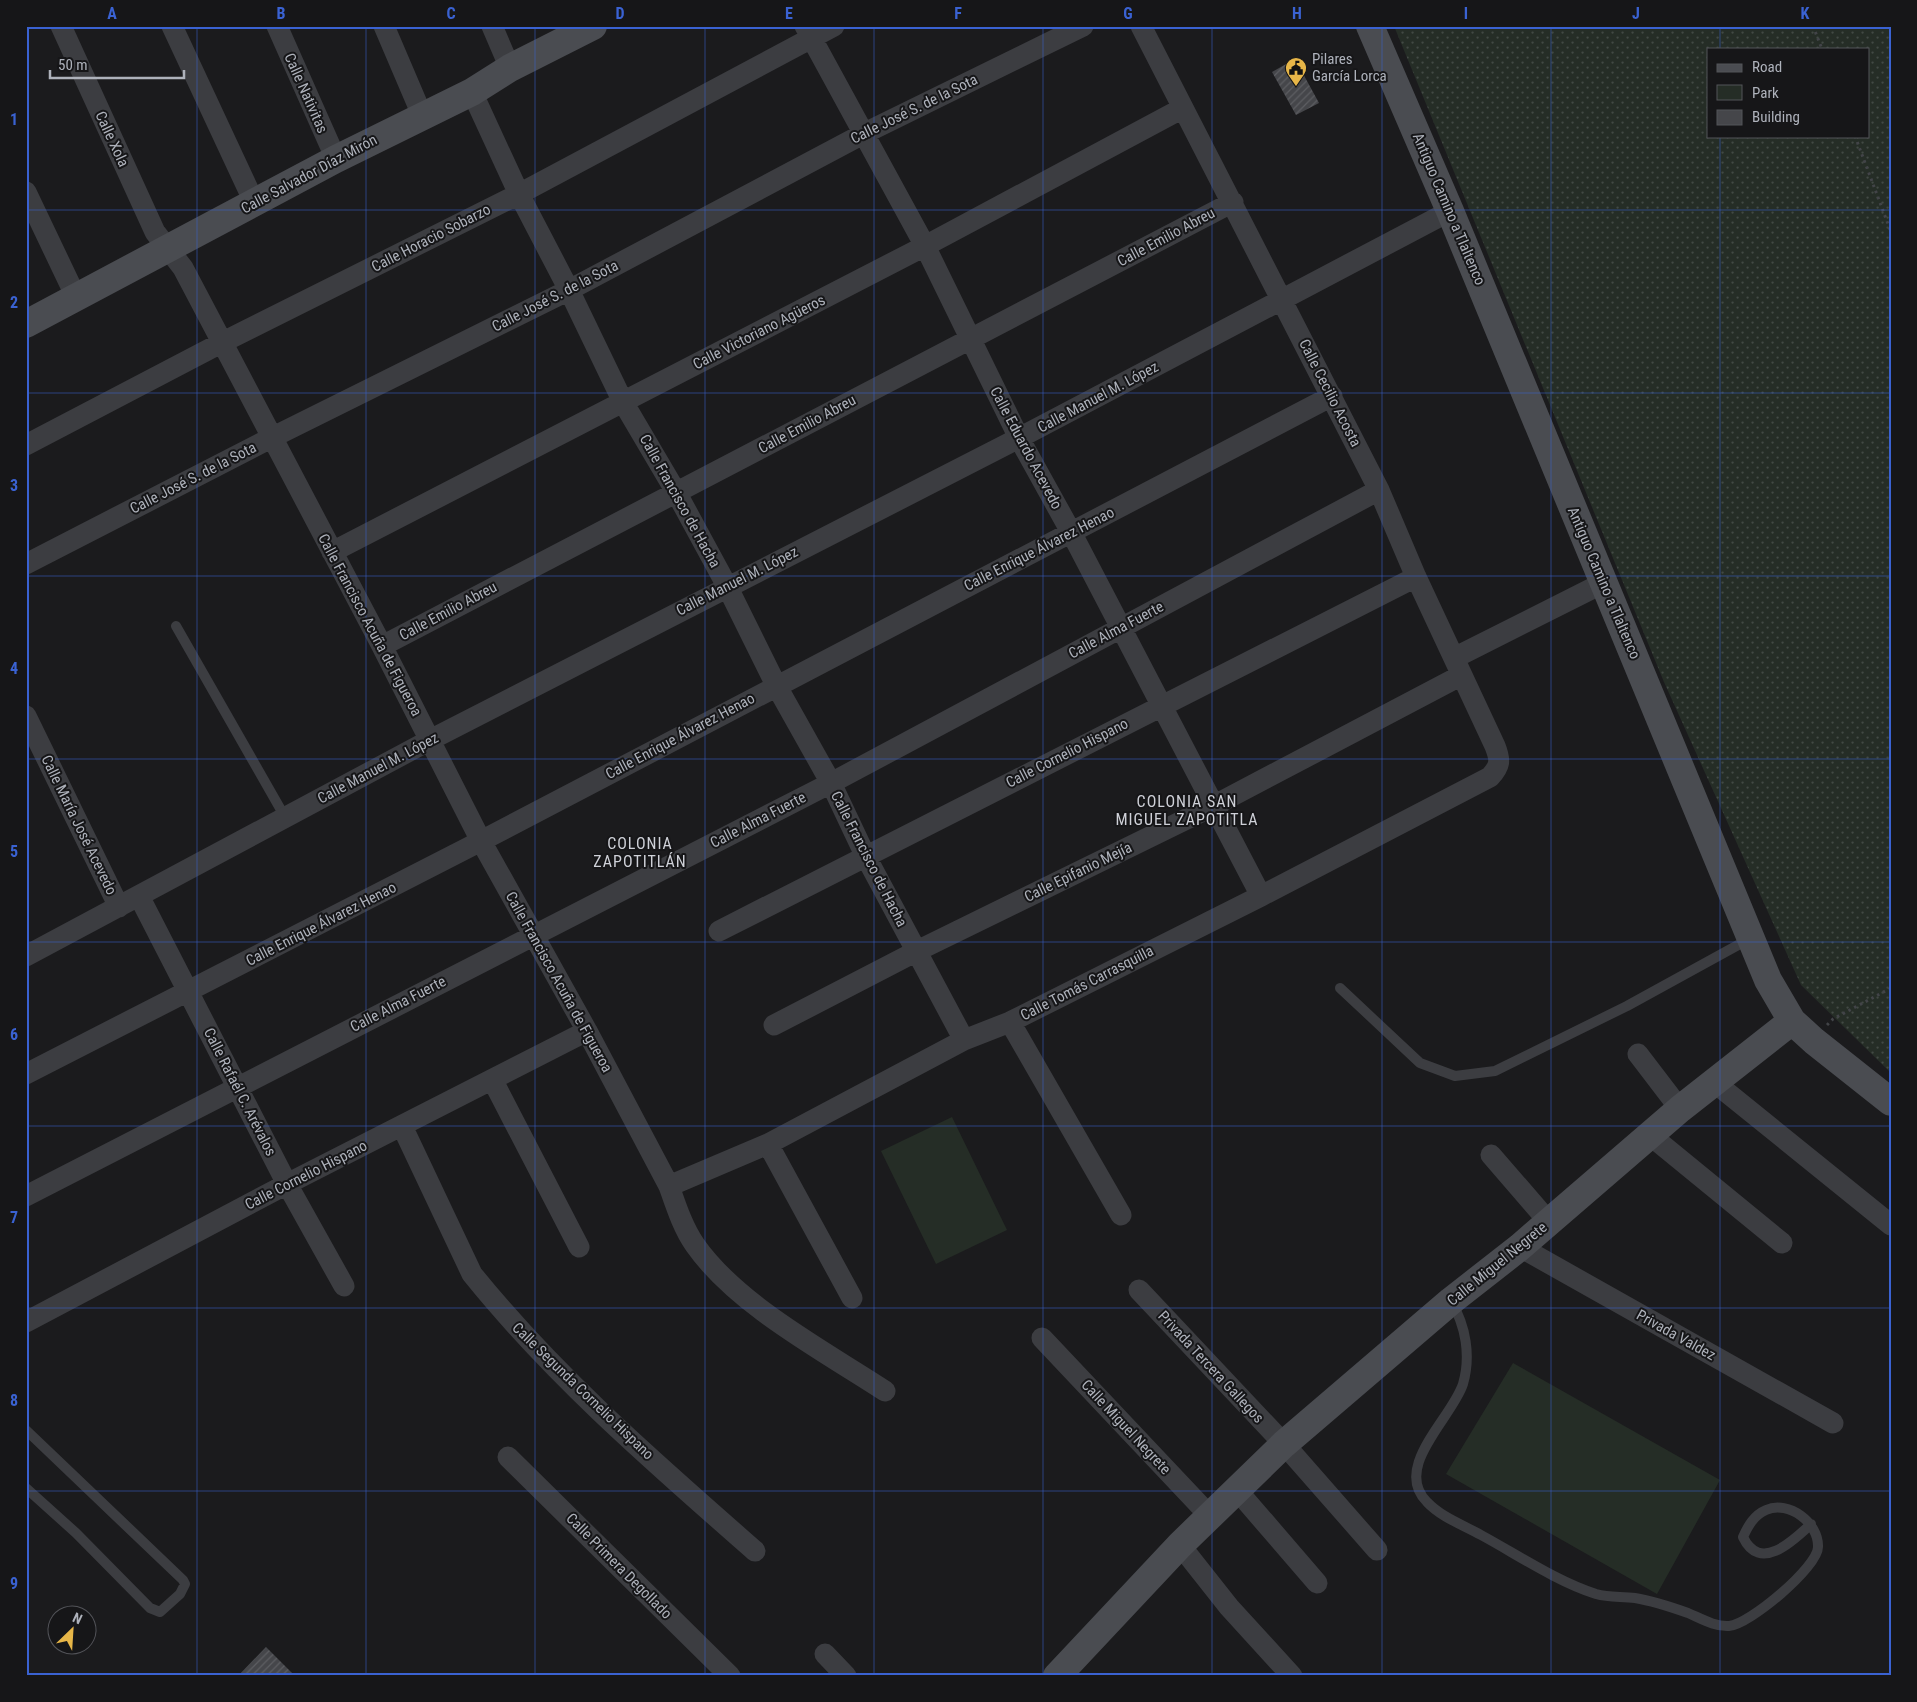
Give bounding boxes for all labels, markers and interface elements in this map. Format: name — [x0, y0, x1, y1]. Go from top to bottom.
text: A — [107, 4, 117, 23]
text: B — [277, 4, 286, 23]
text: C — [446, 4, 456, 23]
text: D — [615, 4, 625, 23]
text: E — [785, 4, 793, 23]
text: F — [954, 4, 962, 23]
text: G — [1123, 4, 1133, 23]
text: H — [1292, 4, 1302, 23]
text: I — [1464, 4, 1468, 23]
text: J — [1632, 4, 1640, 23]
text: K — [1801, 4, 1810, 23]
scale bar — [50, 48, 184, 80]
legend — [1707, 48, 1870, 138]
street label: Calle Nativitas — [280, 50, 332, 136]
place label: Pilares García Lorca — [1312, 50, 1387, 85]
text: 50 m — [58, 56, 88, 74]
public building icon: Pilares García Lorca — [1284, 56, 1308, 87]
text: Road — [1752, 58, 1782, 76]
street label: Calle José S. de la Sota — [847, 70, 981, 148]
text: Park — [1752, 84, 1779, 102]
street label: Calle Xola — [91, 108, 133, 170]
text: Building — [1752, 108, 1800, 126]
text: 1 — [10, 110, 18, 129]
street label: Antiguo Camino a Tlaltenco — [1409, 130, 1489, 288]
street label: Calle Salvador Díaz Mirón — [238, 131, 380, 217]
street label: Calle Horacio Sobarzo — [368, 200, 494, 276]
street label: Calle Emilio Abreu — [1114, 204, 1218, 270]
street label: Calle José S. de la Sota — [489, 256, 621, 336]
street label: Calle Victoriano Agüeros — [690, 291, 828, 373]
text: 2 — [10, 293, 18, 312]
street label: Calle Cecilio Acosta — [1295, 336, 1365, 450]
street label: Calle Manuel M. López — [1034, 358, 1162, 436]
street label: Calle Eduardo Acevedo — [986, 384, 1066, 512]
street label: Calle Emilio Abreu — [755, 391, 859, 457]
street label: Calle Francisco de Hacha — [636, 431, 724, 571]
street label: Calle José S. de la Sota — [127, 438, 259, 518]
text: 3 — [10, 476, 18, 495]
street label: Calle Enrique Álvarez Henao — [961, 503, 1117, 595]
street label: Antiguo Camino a Tlaltenco — [1564, 504, 1644, 662]
street label: Calle Francisco Acuña de Figueroa — [314, 531, 426, 719]
street label: Calle Manuel M. López — [673, 542, 801, 620]
street label: Calle Emilio Abreu — [396, 578, 500, 644]
street label: Calle Alma Fuerte — [1066, 597, 1166, 663]
text: 4 — [10, 659, 18, 678]
street label: Calle Enrique Álvarez Henao — [602, 689, 758, 783]
street label: Calle Cornelio Hispano — [1003, 714, 1131, 792]
street label: Calle Manuel M. López — [314, 729, 442, 807]
street label: Calle María José Acevedo — [37, 752, 121, 898]
street label: Calle Alma Fuerte — [707, 788, 809, 852]
street label: Calle Francisco de Hacha — [827, 788, 911, 930]
district label: COLONIA SAN MIGUEL ZAPOTITLA — [1115, 792, 1259, 829]
district label: COLONIA ZAPOTITLÁN — [593, 834, 687, 871]
street label: Calle Epifanio Mejía — [1021, 838, 1135, 906]
text: 5 — [10, 842, 18, 861]
street label: Calle Enrique Álvarez Henao — [243, 878, 399, 970]
street label: Calle Francisco Acuña de Figueroa — [502, 888, 616, 1076]
street label: Calle Tomás Carrasquilla — [1017, 942, 1157, 1024]
street label: Calle Alma Fuerte — [347, 972, 449, 1036]
text: 6 — [10, 1025, 18, 1044]
street label: Calle Rafaél C. Arévalos — [200, 1025, 280, 1159]
street label: Calle Cornelio Hispano — [242, 1136, 370, 1214]
text: 7 — [10, 1208, 18, 1227]
street label: Calle Miguel Negrete — [1444, 1218, 1550, 1310]
street label: Privada Valdez — [1633, 1306, 1719, 1364]
street label: Privada Tercera Gallegos — [1154, 1307, 1268, 1427]
street label: Calle Segunda Cornelio Hispano — [509, 1319, 657, 1463]
street label: Calle Miguel Negrete — [1077, 1376, 1175, 1478]
text: 8 — [10, 1391, 18, 1410]
street label: Calle Primera Degollado — [562, 1509, 676, 1623]
text: 9 — [10, 1574, 18, 1593]
north arrow — [48, 1604, 98, 1654]
text: N — [70, 1609, 85, 1627]

